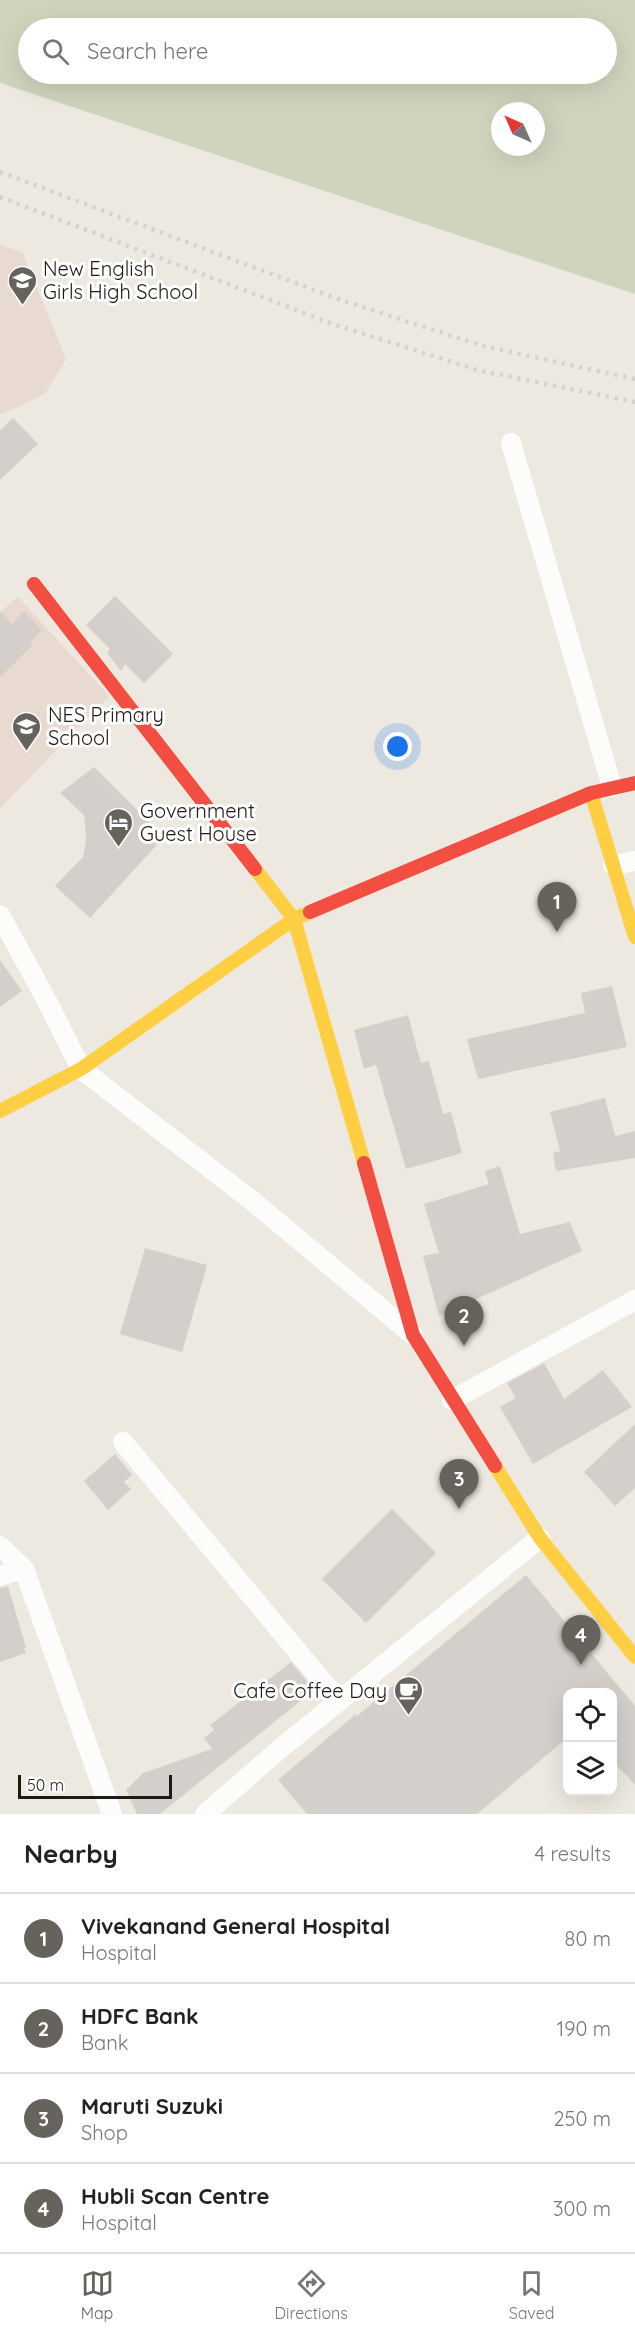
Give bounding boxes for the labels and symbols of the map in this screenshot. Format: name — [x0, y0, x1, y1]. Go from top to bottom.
north arrow — [491, 102, 545, 156]
place label: New English Girls High School — [43, 256, 198, 304]
school or university icon: New English Girls High School — [6, 264, 38, 306]
place label: NES Primary School — [48, 702, 164, 750]
school or university icon: NES Primary School — [11, 710, 43, 752]
your location — [383, 732, 412, 761]
place label: Government Guest House — [140, 798, 257, 846]
hotel icon: Government Guest House — [103, 806, 135, 848]
pin: 1 — [538, 882, 576, 932]
pin: 2 — [444, 1296, 484, 1346]
pin: 3 — [440, 1460, 478, 1509]
pin: 4 — [562, 1616, 600, 1665]
cafe icon: Cafe Coffee Day — [392, 1674, 424, 1716]
place label: Cafe Coffee Day — [233, 1678, 387, 1703]
scale bar — [18, 1772, 172, 1800]

